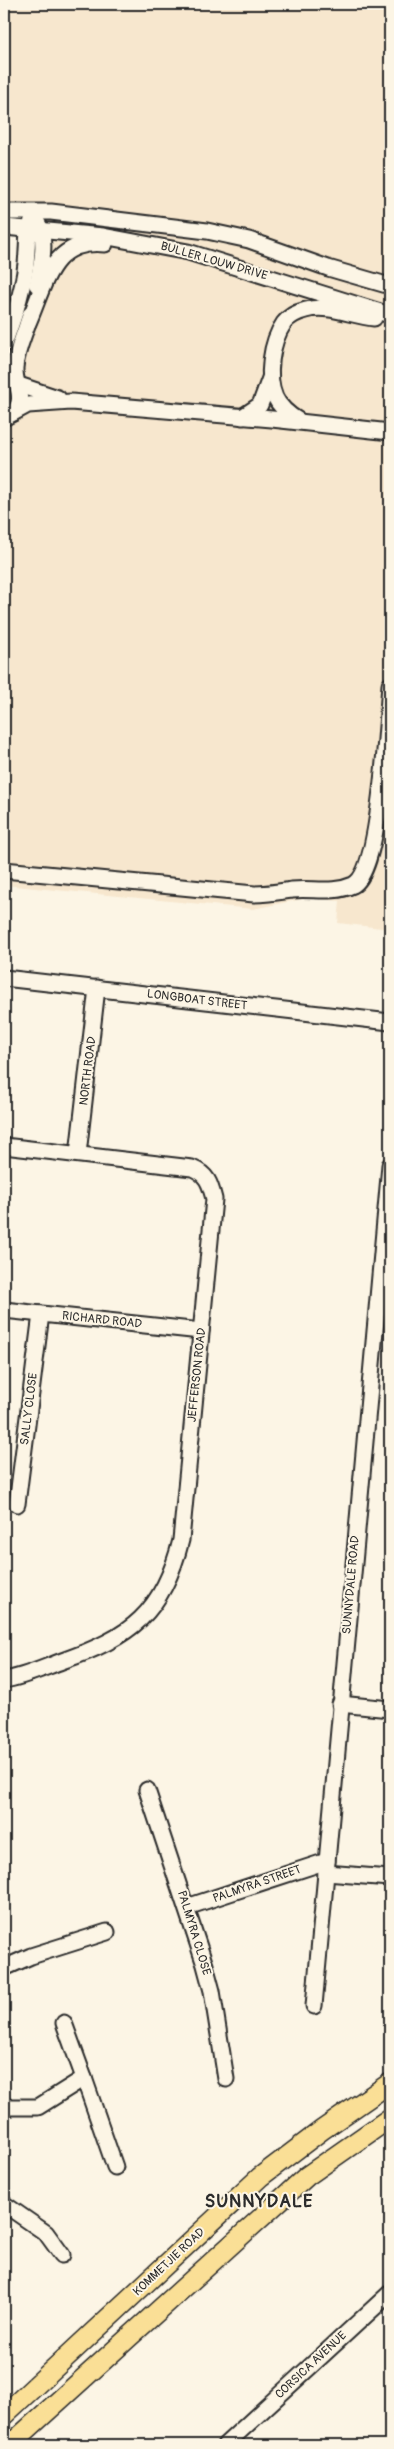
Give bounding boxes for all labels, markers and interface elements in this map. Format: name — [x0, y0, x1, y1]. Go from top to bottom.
street label: BULLER LOUW DRIVE — [159, 239, 269, 283]
street label: LONGBOAT STREET — [146, 986, 248, 1014]
street label: NORTH ROAD — [76, 1035, 100, 1106]
street label: RICHARD ROAD — [61, 1308, 143, 1332]
street label: JEFFERSON ROAD — [185, 1327, 209, 1423]
street label: SALLY CLOSE — [17, 1372, 41, 1446]
street label: SUNNYDALE ROAD — [339, 1535, 363, 1635]
street label: PALMYRA STREET — [211, 1862, 304, 1906]
street label: PALMYRA CLOSE — [174, 1889, 214, 1977]
district label: SUNNYDALE — [205, 2190, 313, 2213]
street label: KOMMETJIE ROAD — [130, 2225, 208, 2299]
street label: CORSICA AVENUE — [272, 2328, 350, 2402]

